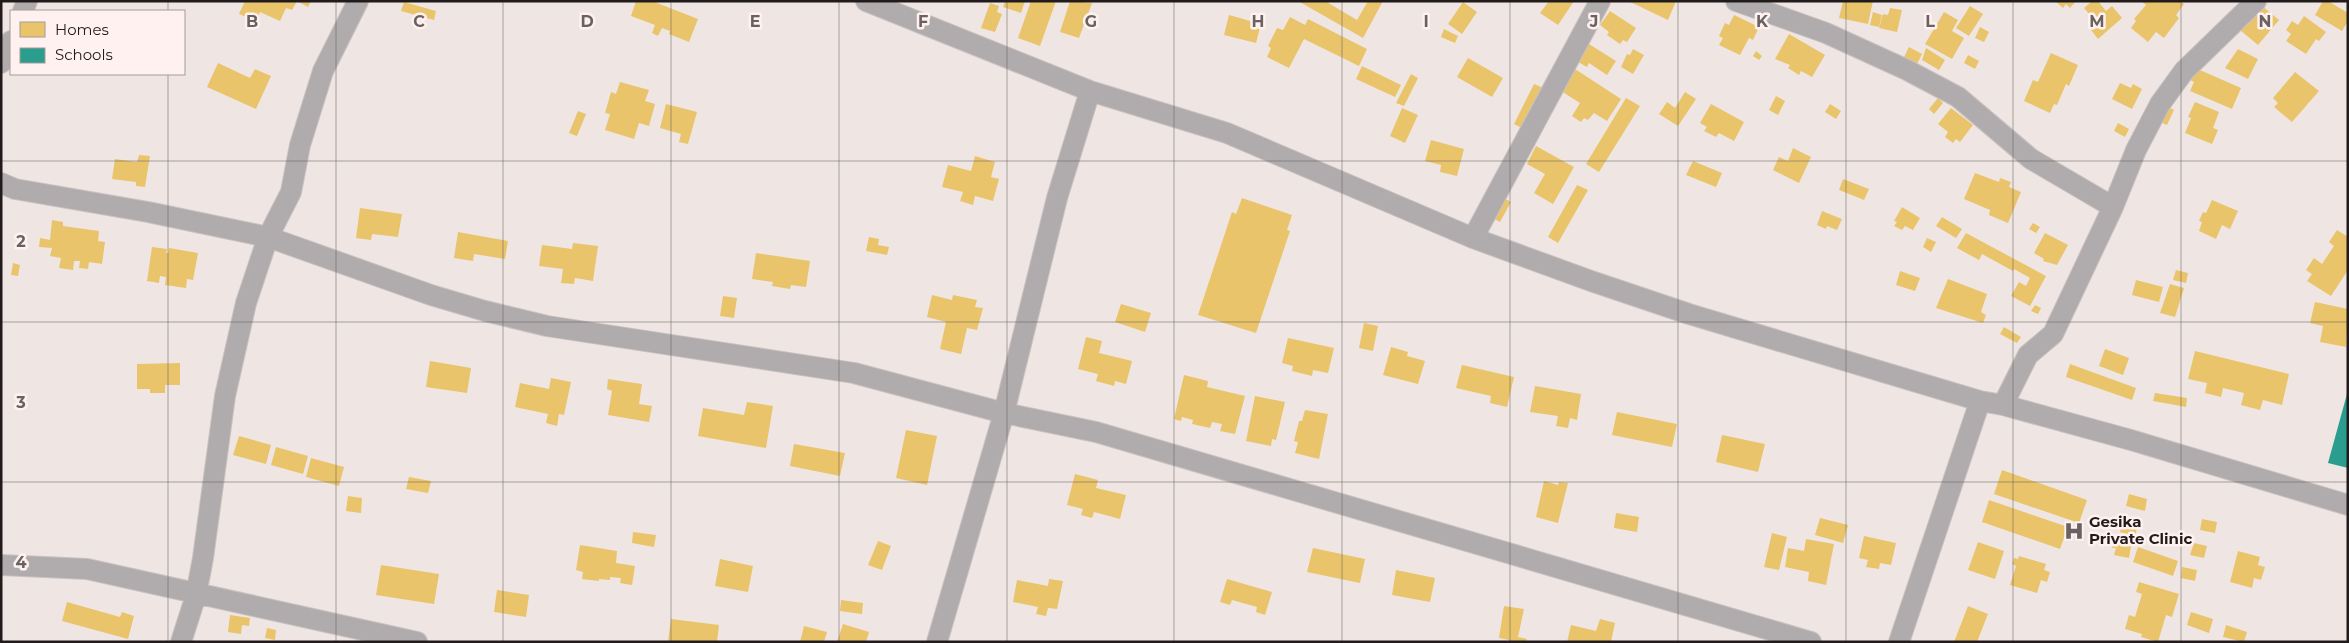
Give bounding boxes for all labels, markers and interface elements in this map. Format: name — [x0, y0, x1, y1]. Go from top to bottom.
legend — [10, 10, 185, 75]
text: B — [246, 12, 258, 31]
text: C — [413, 12, 425, 31]
text: D — [580, 12, 594, 31]
text: E — [750, 12, 760, 31]
text: F — [918, 12, 928, 31]
text: G — [1085, 12, 1097, 31]
text: H — [1252, 12, 1264, 31]
text: I — [1423, 12, 1429, 31]
text: J — [1589, 12, 1598, 31]
text: K — [1756, 12, 1769, 31]
text: L — [1925, 12, 1935, 31]
text: M — [2089, 12, 2105, 31]
text: N — [2259, 12, 2271, 31]
text: Homes — [55, 20, 109, 39]
text: Schools — [55, 45, 113, 64]
text: 2 — [16, 232, 26, 251]
text: 3 — [15, 393, 26, 412]
place label: Gesika Private Clinic — [2089, 512, 2192, 548]
hospital icon: Gesika Private Clinic — [2063, 520, 2085, 542]
text: 4 — [15, 553, 27, 572]

